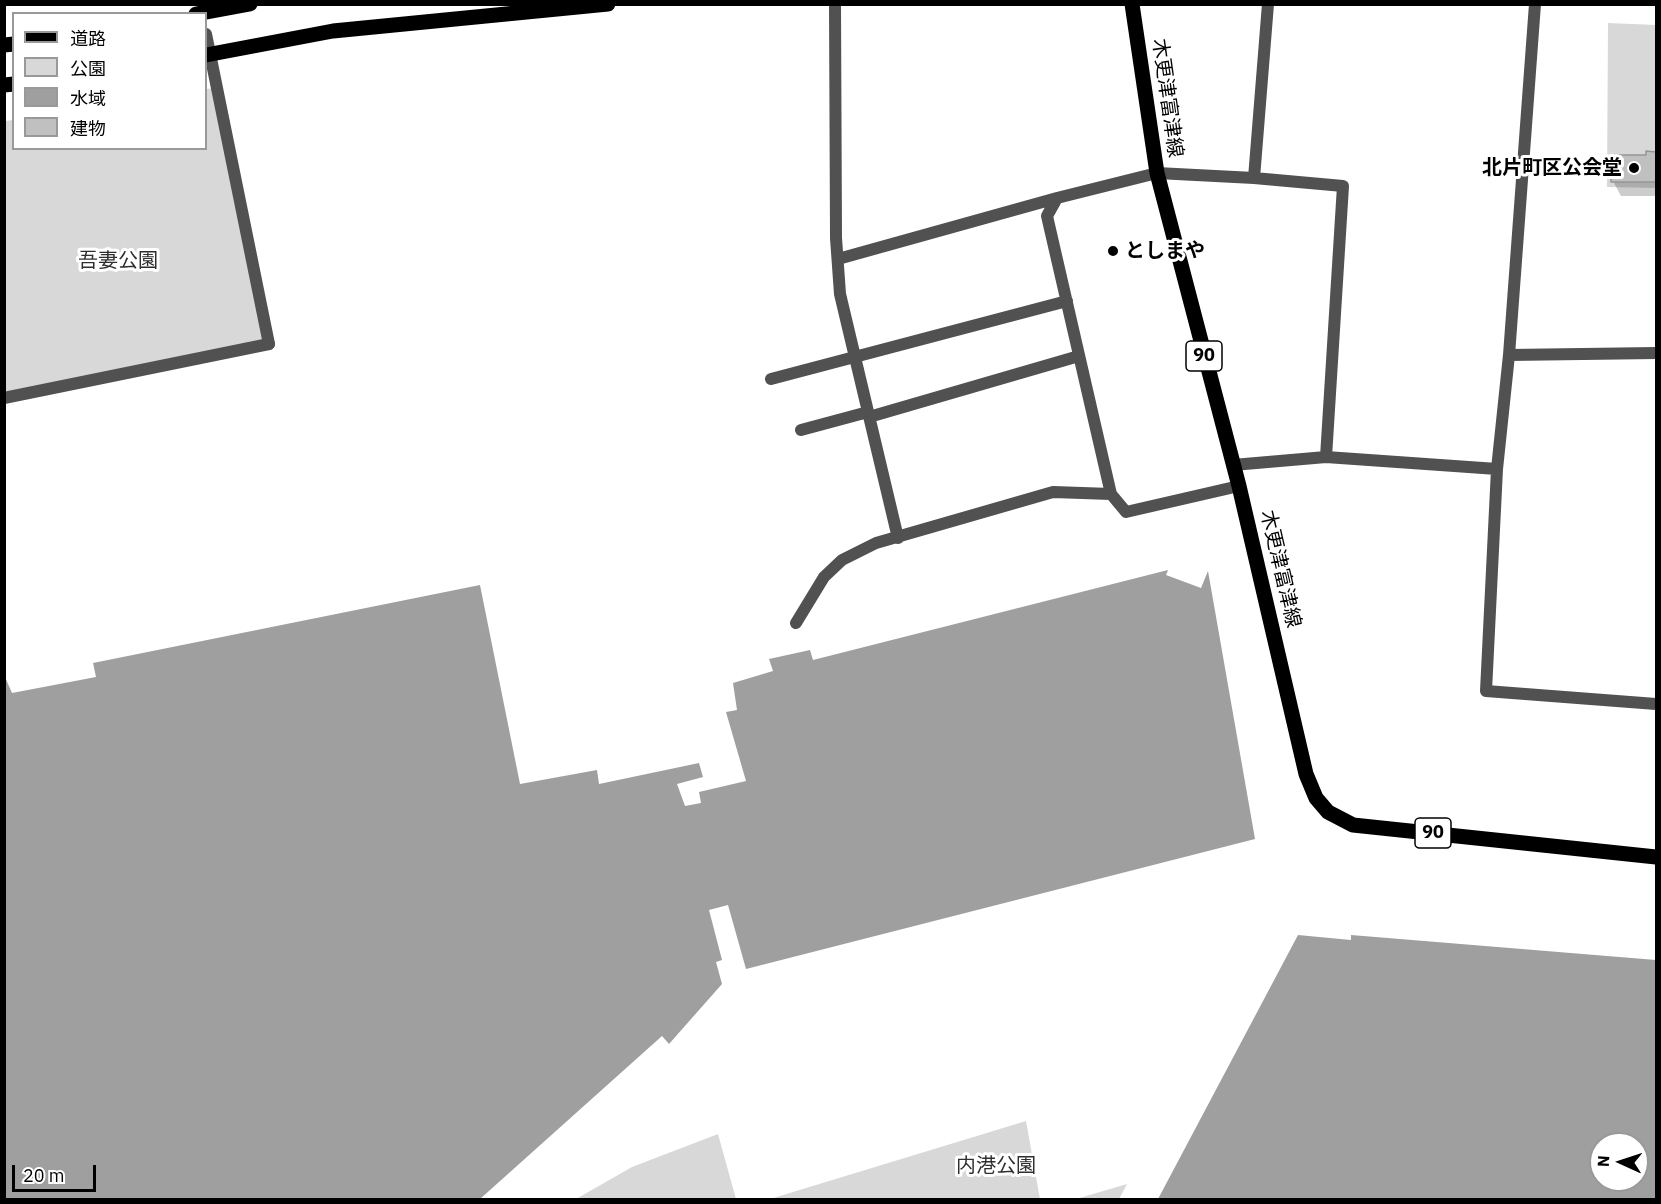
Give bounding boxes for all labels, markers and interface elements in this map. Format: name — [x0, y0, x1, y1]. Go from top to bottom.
legend — [12, 12, 207, 150]
text: 道路 — [70, 27, 106, 50]
street label: 木更津富津線 — [1147, 37, 1187, 159]
text: 公園 — [70, 57, 106, 80]
text: 水域 — [70, 87, 106, 110]
text: 建物 — [70, 117, 106, 140]
place label: 北片町区公会堂 — [1482, 156, 1622, 180]
marker: 北片町区公会堂 — [1627, 161, 1641, 175]
place label: としまや — [1125, 239, 1205, 263]
marker: としまや — [1106, 244, 1120, 258]
park label: 吾妻公園 — [78, 249, 158, 273]
road number: 90 — [1186, 341, 1222, 371]
street label: 木更津富津線 — [1255, 508, 1305, 630]
road number: 90 — [1415, 818, 1451, 848]
north arrow — [1589, 1132, 1649, 1192]
scale bar — [15, 1153, 99, 1191]
park label: 内港公園 — [956, 1154, 1036, 1178]
text: N — [1593, 1155, 1613, 1167]
text: 20 m — [23, 1164, 65, 1187]

